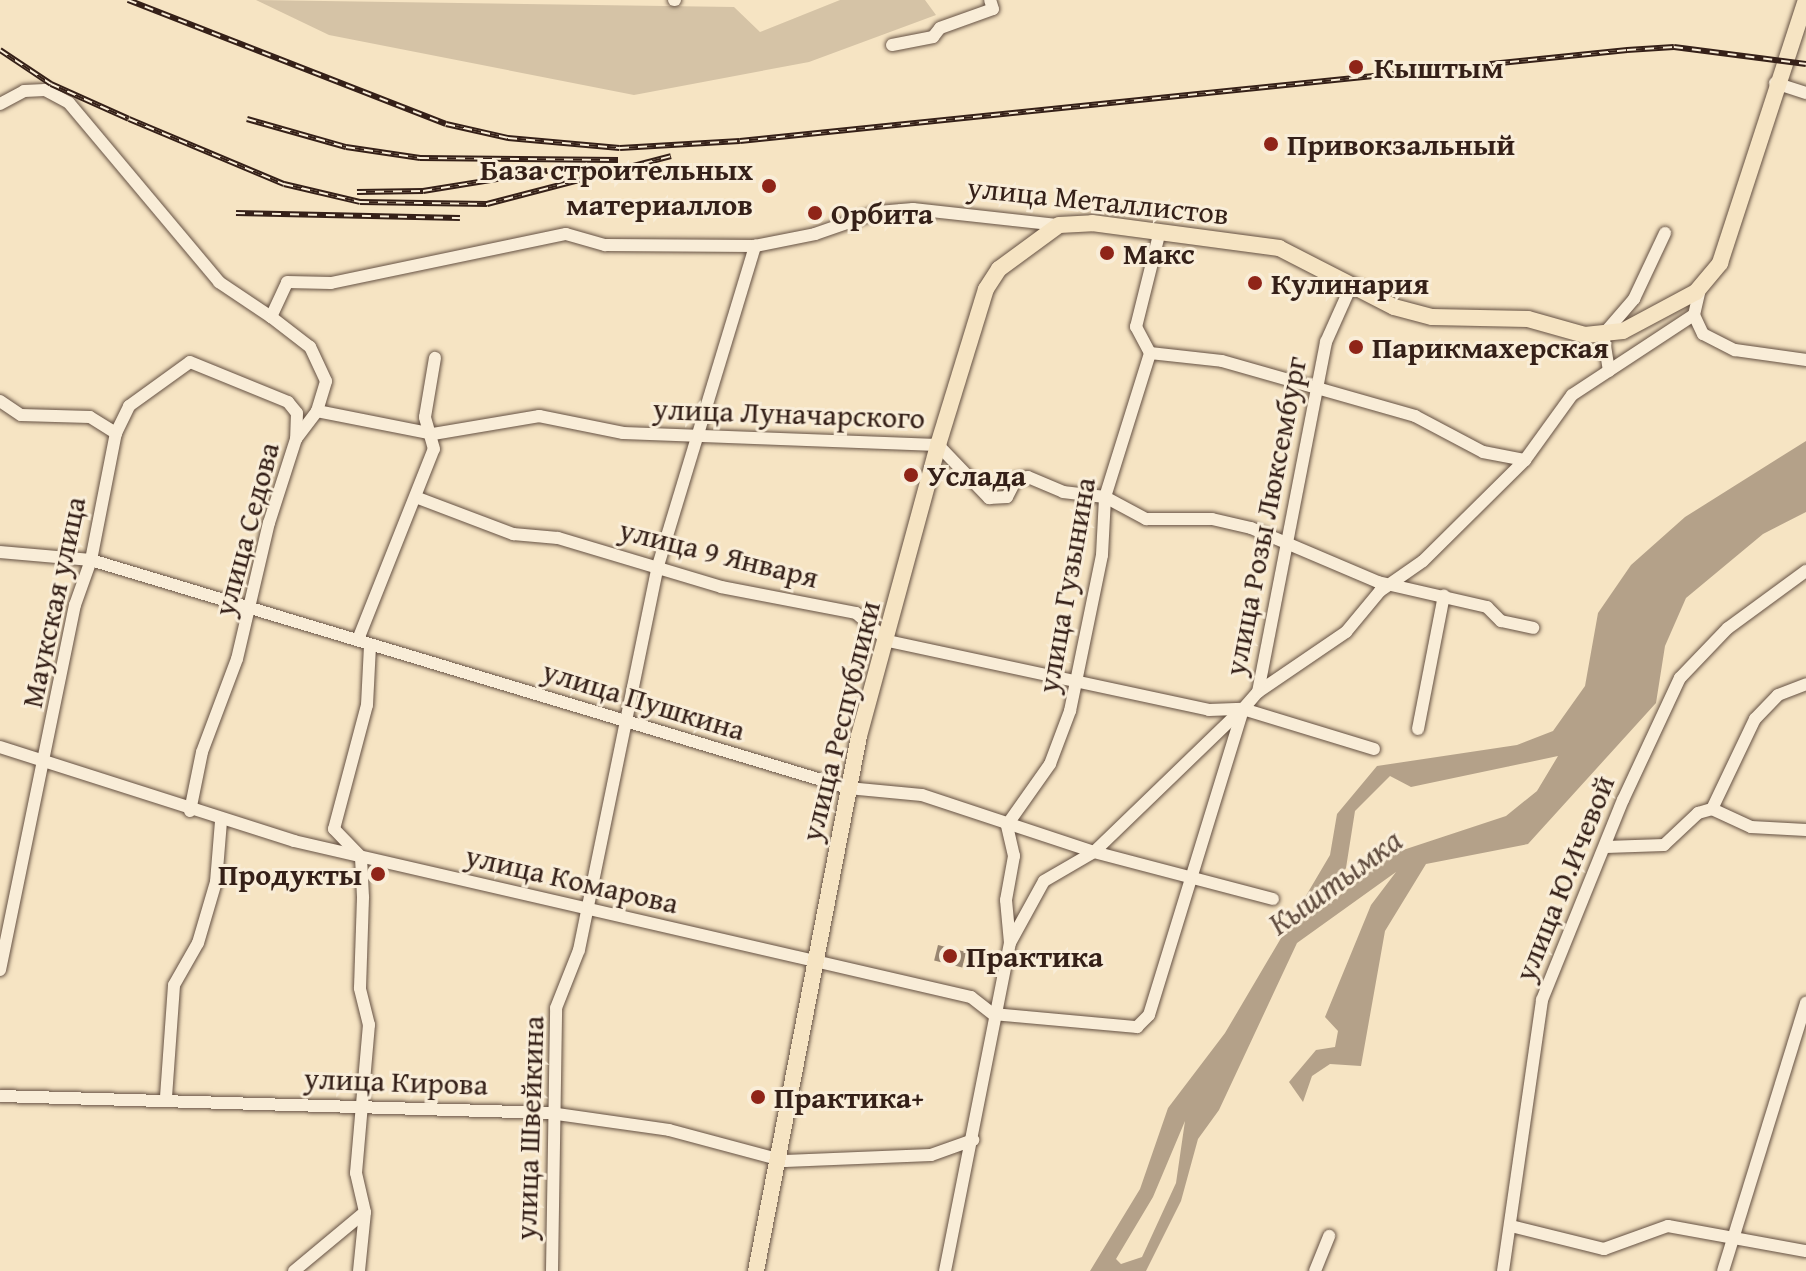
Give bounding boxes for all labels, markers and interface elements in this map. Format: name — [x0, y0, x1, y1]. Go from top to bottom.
place label: Кыштым — [1374, 49, 1504, 85]
marker: Кыштым — [1345, 56, 1367, 78]
place label: Привокзальный — [1287, 126, 1515, 162]
marker: Привокзальный — [1262, 135, 1280, 153]
place label: База cтроительных материаллов — [480, 151, 753, 222]
street label: улица Металлистов — [966, 168, 1230, 232]
marker: База cтроительных материаллов — [760, 177, 778, 195]
place label: Орбита — [831, 195, 933, 231]
marker: Орбита — [806, 204, 824, 222]
place label: Макс — [1123, 235, 1195, 271]
marker: Макс — [1098, 244, 1116, 262]
place label: Кулинария — [1271, 265, 1429, 301]
marker: Кулинария — [1246, 274, 1264, 292]
place label: Парикмахерская — [1372, 329, 1609, 365]
marker: Парикмахерская — [1347, 338, 1365, 356]
street label: улица Розы Люксембург — [1216, 353, 1314, 679]
street label: улица Луначарского — [652, 390, 926, 436]
street label: улица Седова — [206, 438, 286, 620]
place label: Услада — [927, 457, 1026, 493]
marker: Услада — [902, 466, 920, 484]
street label: улица Гузынина — [1029, 474, 1103, 696]
street label: Маукская улица — [13, 493, 93, 711]
street label: улица 9 Января — [616, 511, 822, 595]
street label: улица Республики — [793, 597, 887, 845]
street label: улица Пушкина — [538, 652, 750, 748]
street label: улица Ю.Ичевой — [1506, 770, 1622, 986]
water label: Кыштымка — [1261, 821, 1409, 943]
street label: улица Комарова — [462, 837, 682, 921]
place label: Продукты — [218, 856, 362, 892]
marker: Продукты — [369, 865, 387, 883]
place label: Практика — [966, 938, 1103, 974]
marker: Практика — [941, 947, 959, 965]
street label: улица Швейкина — [507, 1015, 551, 1241]
street label: улица Кирова — [303, 1060, 489, 1102]
place label: Практика+ — [774, 1079, 924, 1115]
marker: Практика+ — [749, 1088, 767, 1106]

